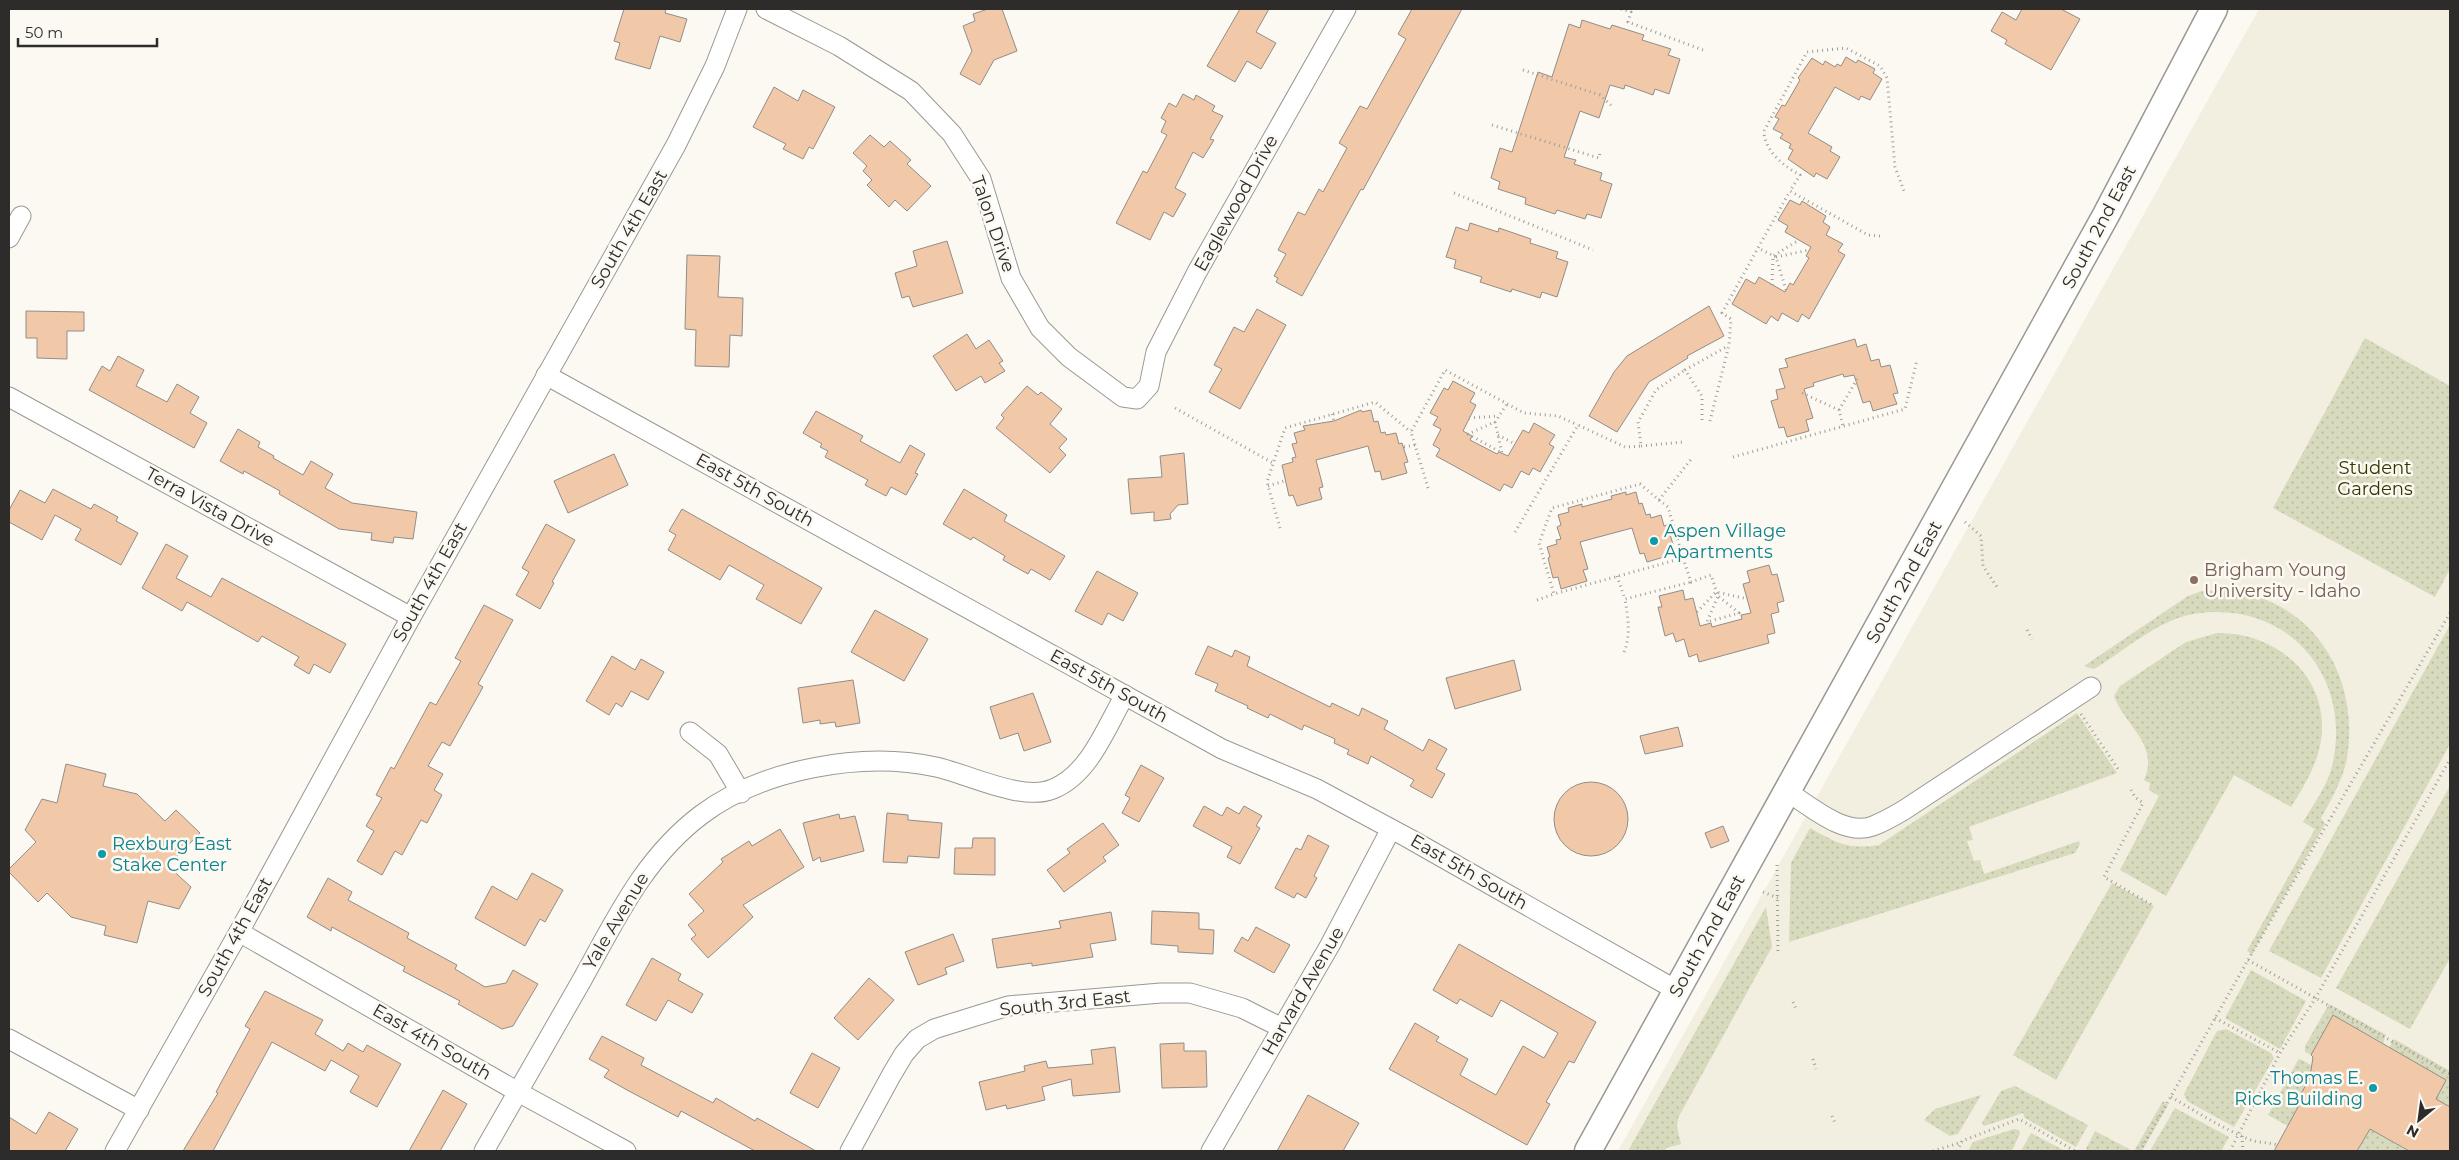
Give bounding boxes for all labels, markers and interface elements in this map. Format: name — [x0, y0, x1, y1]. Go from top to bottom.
scale bar — [18, 15, 156, 47]
text: 50 m — [25, 23, 63, 42]
street label: Eaglewood Drive — [1189, 131, 1283, 275]
street label: South 2nd East — [2057, 162, 2141, 292]
street label: South 4th East — [586, 166, 672, 292]
street label: Talon Drive — [966, 173, 1020, 275]
street label: East 5th South — [692, 448, 818, 532]
park label: Student Gardens — [2337, 457, 2413, 500]
street label: Terra Vista Drive — [142, 462, 279, 552]
street label: South 2nd East — [1861, 517, 1947, 647]
street label: South 4th East — [388, 518, 472, 646]
place label: Aspen Village Apartments — [1664, 520, 1786, 563]
marker: Aspen Village Apartments — [1648, 535, 1660, 547]
place label: Brigham Young University - Idaho — [2204, 559, 2361, 602]
marker: Brigham Young University - Idaho — [2188, 574, 2200, 586]
street label: East 5th South — [1046, 644, 1172, 728]
street label: East 5th South — [1406, 830, 1532, 914]
place label: Rexburg East Stake Center — [112, 833, 232, 876]
marker: Rexburg East Stake Center — [96, 848, 108, 860]
street label: Yale Avenue — [578, 868, 654, 973]
street label: South 2nd East — [1664, 871, 1750, 1001]
street label: South 4th East — [193, 873, 277, 1001]
street label: Harvard Avenue — [1257, 923, 1349, 1059]
street label: South 3rd East — [999, 985, 1131, 1021]
street label: East 4th South — [369, 999, 495, 1085]
place label: Thomas E. Ricks Building — [2234, 1067, 2363, 1110]
marker: Thomas E. Ricks Building — [2367, 1082, 2379, 1094]
north arrow — [2394, 1095, 2444, 1145]
text: N — [2403, 1121, 2422, 1142]

